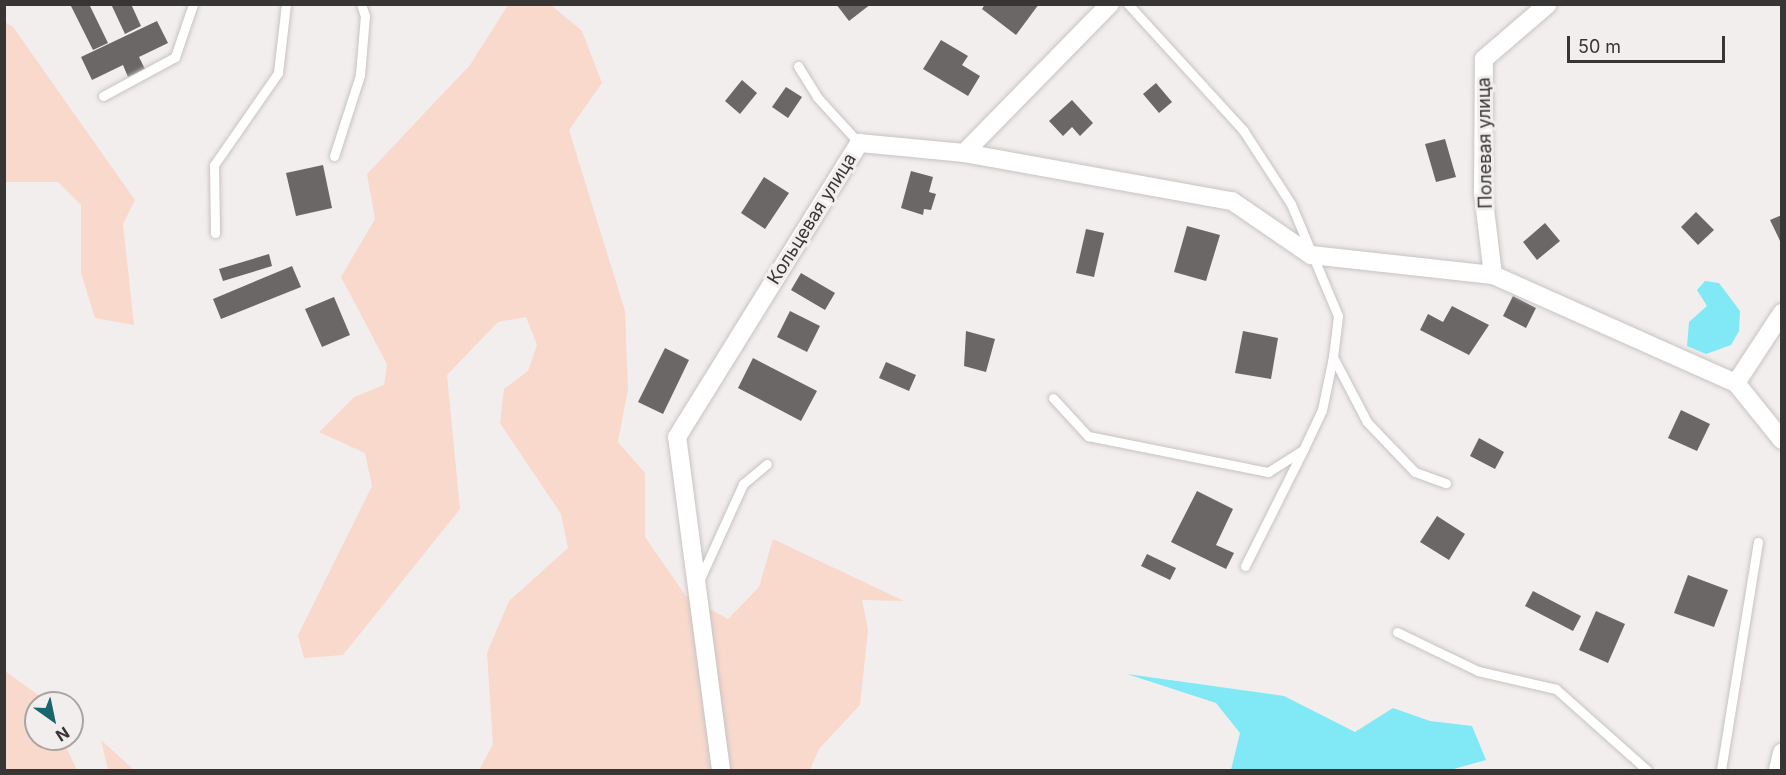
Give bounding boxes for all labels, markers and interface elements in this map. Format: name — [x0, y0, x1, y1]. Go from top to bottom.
scale bar — [1570, 24, 1728, 62]
text: 50 m — [1578, 36, 1621, 57]
street label: Полевая улица — [1473, 77, 1497, 209]
street label: Кольцевая улица — [763, 150, 861, 288]
north arrow — [24, 691, 84, 751]
text: N — [52, 723, 73, 746]

